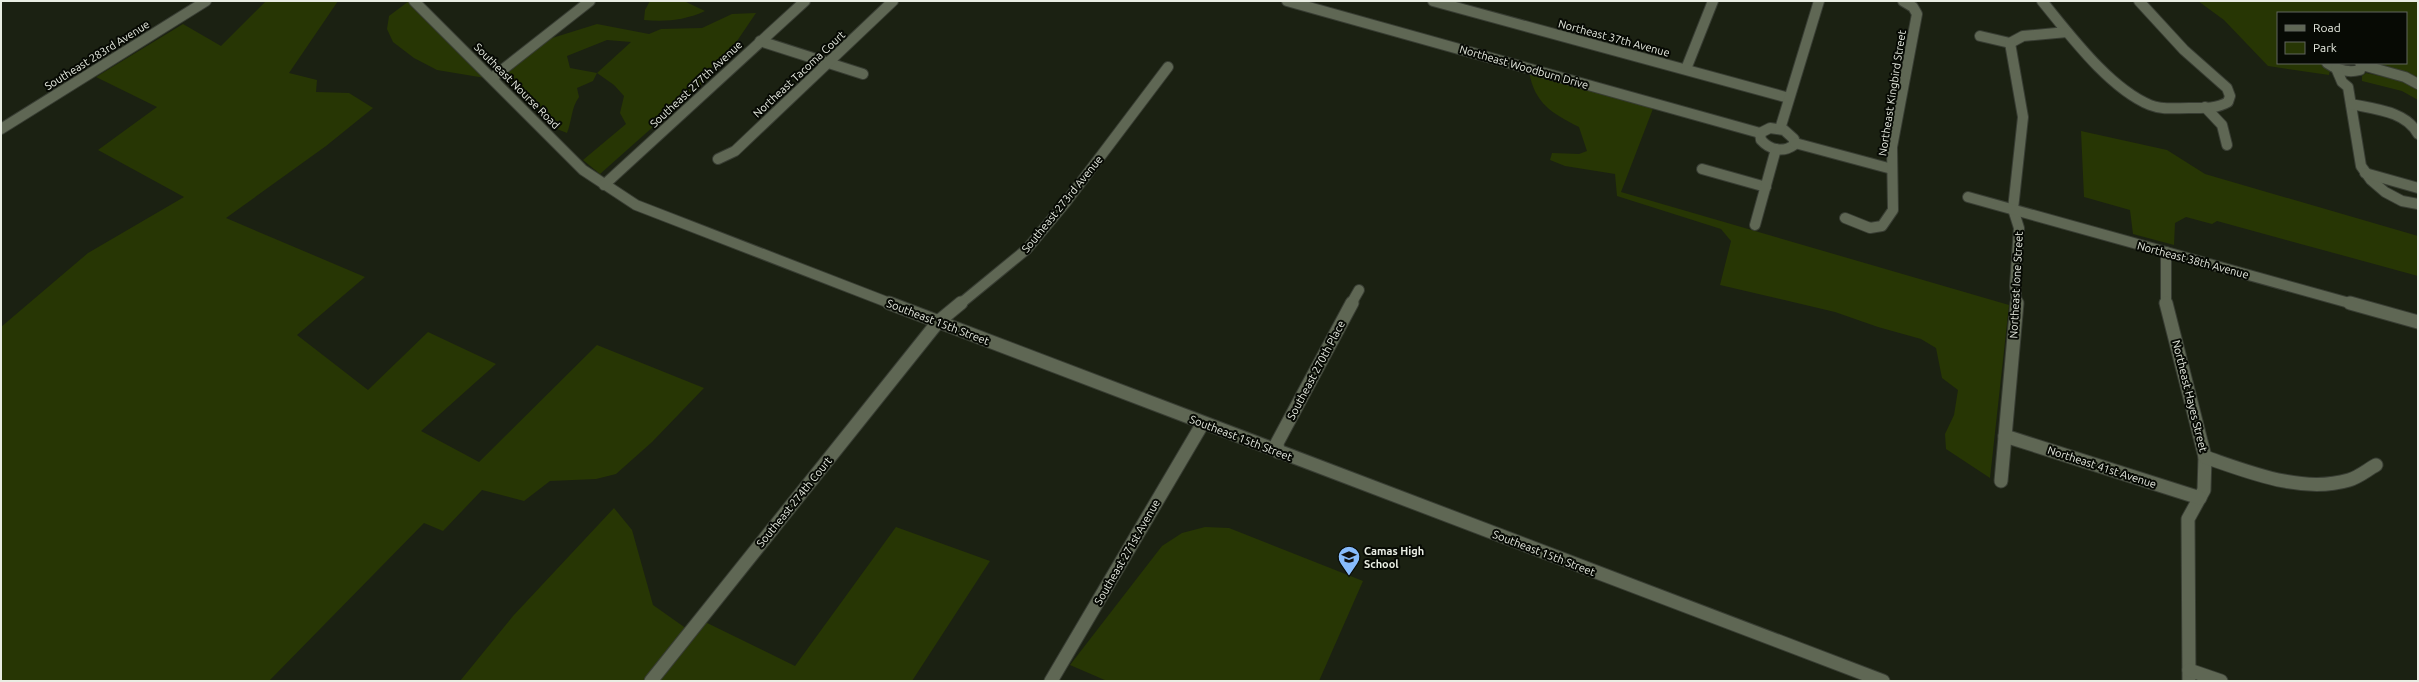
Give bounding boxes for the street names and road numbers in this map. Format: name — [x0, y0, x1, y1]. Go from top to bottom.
street label: Northeast 37th Avenue — [1557, 17, 1671, 59]
street label: Southeast 283rd Avenue — [42, 18, 152, 92]
street label: Northeast Tacoma Court — [751, 28, 848, 120]
street label: Northeast Kingbird Street — [1876, 28, 1908, 157]
street label: Southeast 277th Avenue — [648, 38, 744, 130]
street label: Southeast Nourse Road — [472, 41, 562, 131]
street label: Northeast Woodburn Drive — [1458, 43, 1590, 91]
street label: Southeast 273rd Avenue — [1019, 153, 1105, 255]
street label: Northeast Ione Street — [2007, 230, 2025, 339]
street label: Northeast 38th Avenue — [2136, 239, 2250, 281]
street label: Southeast 15th Street — [885, 297, 992, 347]
street label: Southeast 270th Place — [1285, 318, 1347, 422]
street label: Northeast Hayes Street — [2170, 339, 2210, 454]
street label: Southeast 15th Street — [1188, 413, 1295, 463]
street label: Northeast 41st Avenue — [2046, 444, 2158, 490]
street label: Southeast 274th Court — [754, 454, 834, 549]
street label: Southeast 271st Avenue — [1092, 497, 1162, 607]
street label: Southeast 15th Street — [1491, 528, 1598, 578]

